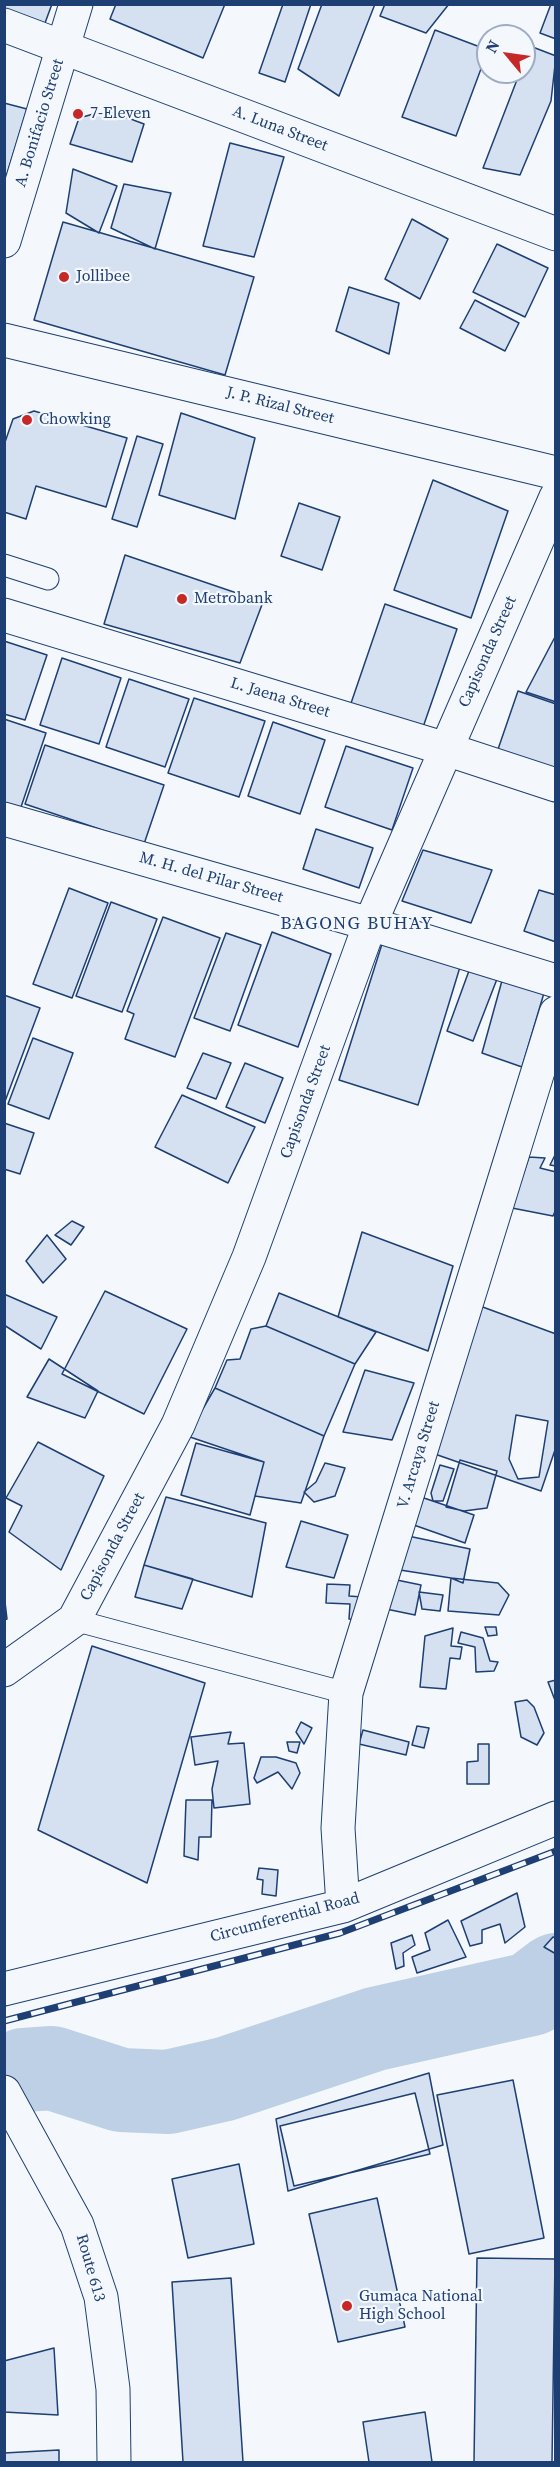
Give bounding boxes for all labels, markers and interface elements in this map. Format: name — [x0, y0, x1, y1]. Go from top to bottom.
north arrow — [476, 24, 536, 84]
text: N — [480, 36, 504, 57]
street label: A. Bonifacio Street — [11, 57, 69, 189]
street label: A. Luna Street — [230, 102, 330, 156]
place label: 7-Eleven — [90, 104, 151, 124]
marker: 7-Eleven — [71, 107, 85, 121]
place label: Jollibee — [76, 267, 130, 287]
marker: Jollibee — [57, 270, 71, 284]
street label: J. P. Rizal Street — [224, 383, 336, 429]
place label: Chowking — [39, 410, 111, 430]
marker: Chowking — [20, 413, 34, 427]
place label: Metrobank — [194, 589, 272, 609]
marker: Metrobank — [175, 592, 189, 606]
street label: Capisonda Street — [455, 593, 521, 711]
street label: L. Jaena Street — [228, 674, 332, 722]
street label: M. H. del Pilar Street — [137, 848, 285, 908]
district label: BAGONG BUHAY — [280, 913, 434, 935]
street label: Capisonda Street — [277, 1043, 335, 1161]
street label: V. Arcaya Street — [394, 1399, 444, 1511]
street label: Capisonda Street — [76, 1490, 150, 1604]
street label: Circumferential Road — [208, 1889, 362, 1947]
street label: Route 613 — [71, 2232, 109, 2304]
place label: Gumaca National High School — [359, 2287, 483, 2325]
marker: Gumaca National High School — [340, 2299, 354, 2313]

